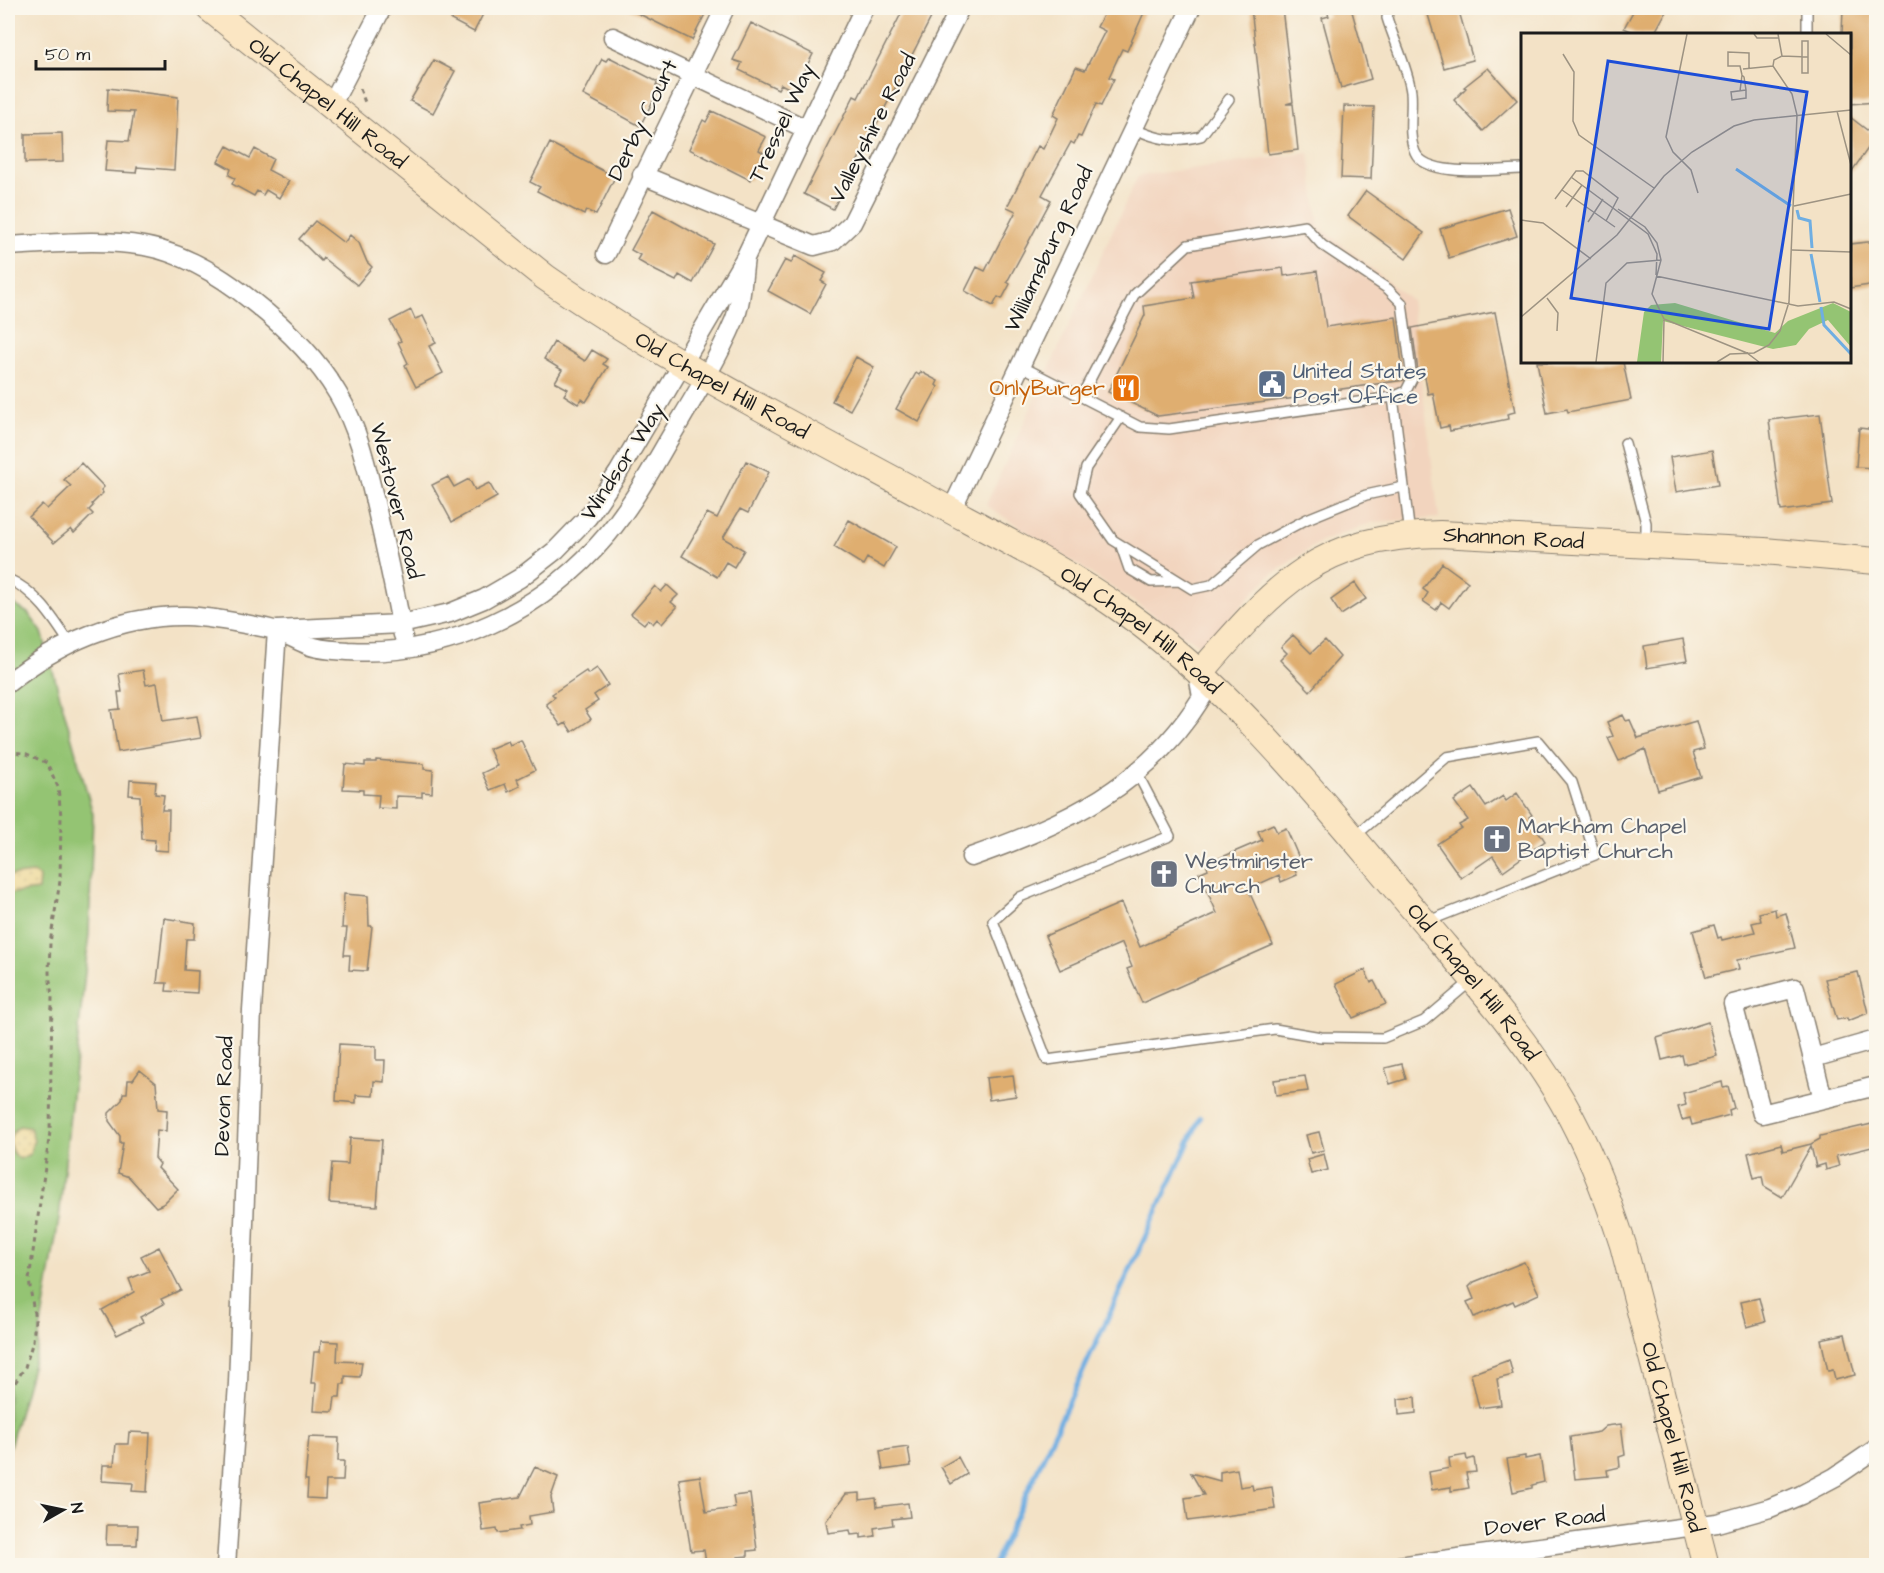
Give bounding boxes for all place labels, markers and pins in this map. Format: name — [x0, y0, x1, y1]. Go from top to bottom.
place label: United States Post Office — [1293, 356, 1427, 412]
public building icon: United States Post Office — [1256, 368, 1288, 400]
restaurant icon: OnlyBurger — [1110, 372, 1142, 404]
place label: OnlyBurger — [989, 373, 1105, 405]
place label: Markham Chapel Baptist Church — [1518, 811, 1686, 867]
church icon: Markham Chapel Baptist Church — [1481, 823, 1513, 855]
place label: Westminster Church — [1185, 846, 1313, 902]
church icon: Westminster Church — [1148, 858, 1180, 890]

